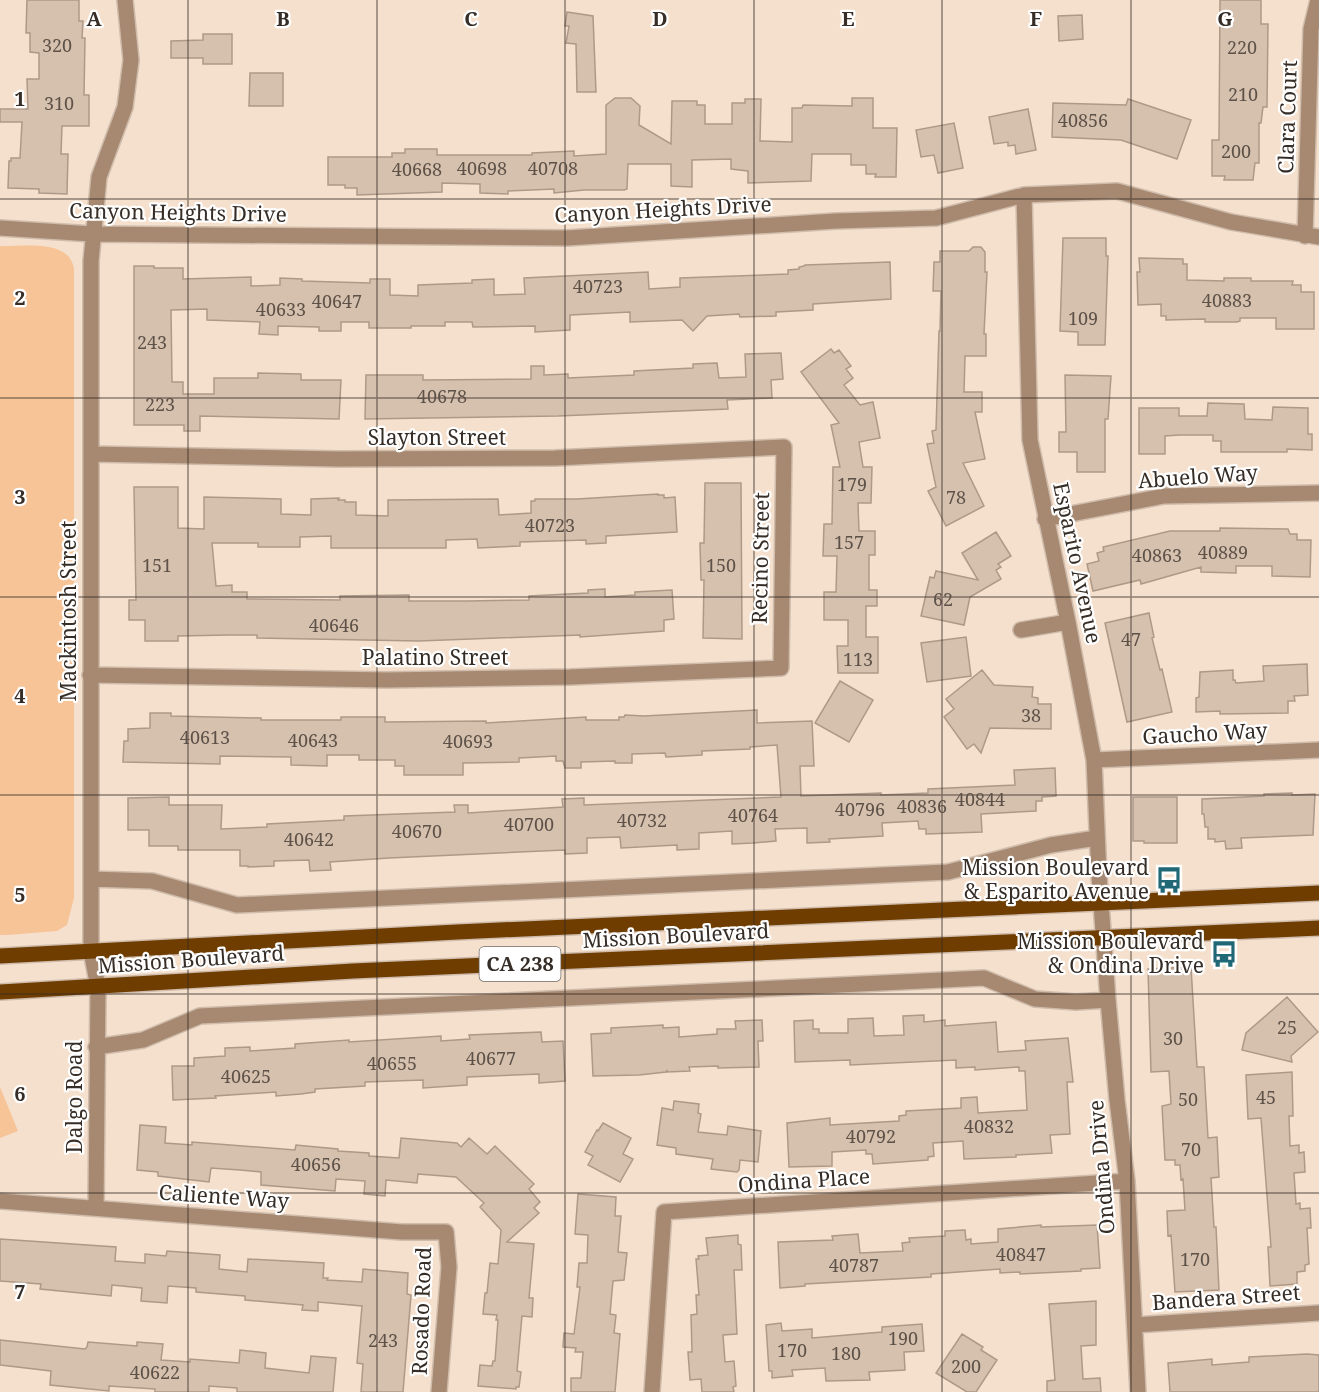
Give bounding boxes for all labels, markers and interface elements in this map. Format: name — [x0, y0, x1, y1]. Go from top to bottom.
text: A — [86, 5, 102, 32]
text: B — [276, 5, 290, 32]
text: C — [464, 5, 478, 32]
text: D — [652, 5, 668, 32]
text: E — [841, 5, 855, 32]
text: F — [1030, 5, 1042, 32]
text: G — [1217, 5, 1233, 32]
house number: 320 — [42, 33, 72, 57]
house number: 220 — [1227, 35, 1257, 59]
street label: Clara Court — [1271, 60, 1303, 174]
house number: 210 — [1228, 82, 1258, 106]
text: 1 — [14, 85, 26, 112]
house number: 310 — [44, 91, 74, 115]
house number: 40856 — [1058, 108, 1108, 132]
house number: 200 — [1221, 139, 1251, 163]
house number: 40698 — [457, 156, 507, 180]
house number: 40708 — [528, 156, 578, 180]
house number: 40668 — [392, 157, 442, 181]
street label: Canyon Heights Drive — [554, 189, 772, 229]
street label: Canyon Heights Drive — [69, 196, 287, 228]
house number: 40723 — [573, 274, 623, 298]
text: 2 — [14, 284, 26, 311]
house number: 40883 — [1202, 288, 1252, 312]
house number: 40647 — [312, 289, 362, 313]
house number: 40633 — [256, 297, 306, 321]
house number: 109 — [1068, 306, 1098, 330]
house number: 243 — [137, 330, 167, 354]
house number: 40678 — [417, 384, 467, 408]
house number: 223 — [145, 392, 175, 416]
street label: Slayton Street — [368, 423, 506, 451]
street label: Abuelo Way — [1137, 458, 1259, 494]
house number: 179 — [837, 472, 867, 496]
street label: Esparito Avenue — [1047, 480, 1109, 646]
text: 3 — [14, 483, 26, 510]
house number: 78 — [946, 485, 966, 509]
street label: Recino Street — [745, 492, 775, 624]
house number: 40723 — [525, 513, 575, 537]
street label: Mackintosh Street — [54, 521, 82, 701]
house number: 157 — [834, 530, 864, 554]
house number: 40889 — [1198, 540, 1248, 564]
house number: 40863 — [1132, 543, 1182, 567]
house number: 151 — [142, 553, 172, 577]
house number: 150 — [706, 553, 736, 577]
house number: 62 — [933, 587, 953, 611]
house number: 40646 — [309, 613, 359, 637]
house number: 47 — [1121, 627, 1141, 651]
street label: Palatino Street — [362, 643, 508, 671]
house number: 113 — [843, 647, 873, 671]
text: 4 — [14, 682, 26, 709]
house number: 38 — [1021, 703, 1041, 727]
street label: Gaucho Way — [1142, 716, 1268, 750]
house number: 40613 — [180, 725, 230, 749]
house number: 40643 — [288, 728, 338, 752]
house number: 40693 — [443, 729, 493, 753]
house number: 40844 — [955, 787, 1005, 811]
house number: 40836 — [897, 794, 947, 818]
house number: 40796 — [835, 797, 885, 821]
house number: 40764 — [728, 803, 778, 827]
house number: 40732 — [617, 808, 667, 832]
house number: 40700 — [504, 812, 554, 836]
house number: 40670 — [392, 819, 442, 843]
house number: 40642 — [284, 827, 334, 851]
place label: Mission Boulevard & Esparito Avenue — [962, 853, 1149, 905]
bus stop icon: Mission Boulevard & Esparito Avenue — [1154, 865, 1184, 895]
text: 5 — [14, 881, 26, 908]
street label: Mission Boulevard — [582, 916, 770, 954]
place label: Mission Boulevard & Ondina Drive — [1017, 927, 1204, 979]
street label: Mission Boulevard — [97, 939, 285, 979]
bus stop icon: Mission Boulevard & Ondina Drive — [1209, 939, 1239, 969]
road number: CA 238 — [480, 947, 560, 981]
house number: 25 — [1277, 1015, 1297, 1039]
house number: 30 — [1163, 1026, 1183, 1050]
street label: Dalgo Road — [60, 1040, 88, 1154]
house number: 40677 — [466, 1046, 516, 1070]
house number: 40655 — [367, 1051, 417, 1075]
house number: 40625 — [221, 1064, 271, 1088]
text: 6 — [14, 1080, 26, 1107]
house number: 45 — [1256, 1085, 1276, 1109]
house number: 50 — [1178, 1087, 1198, 1111]
street label: Ondina Drive — [1081, 1099, 1121, 1235]
house number: 40832 — [964, 1114, 1014, 1138]
house number: 40792 — [846, 1124, 896, 1148]
house number: 70 — [1181, 1137, 1201, 1161]
house number: 40656 — [291, 1152, 341, 1176]
street label: Ondina Place — [737, 1161, 871, 1199]
street label: Caliente Way — [158, 1177, 290, 1215]
house number: 40847 — [996, 1242, 1046, 1266]
street label: Rosado Road — [405, 1246, 437, 1376]
house number: 170 — [1180, 1247, 1210, 1271]
house number: 40787 — [829, 1253, 879, 1277]
text: 7 — [14, 1278, 26, 1305]
street label: Bandera Street — [1151, 1278, 1301, 1316]
house number: 190 — [888, 1326, 918, 1350]
house number: 243 — [368, 1328, 398, 1352]
house number: 170 — [777, 1338, 807, 1362]
house number: 180 — [831, 1341, 861, 1365]
house number: 200 — [951, 1354, 981, 1378]
house number: 40622 — [130, 1360, 180, 1384]

